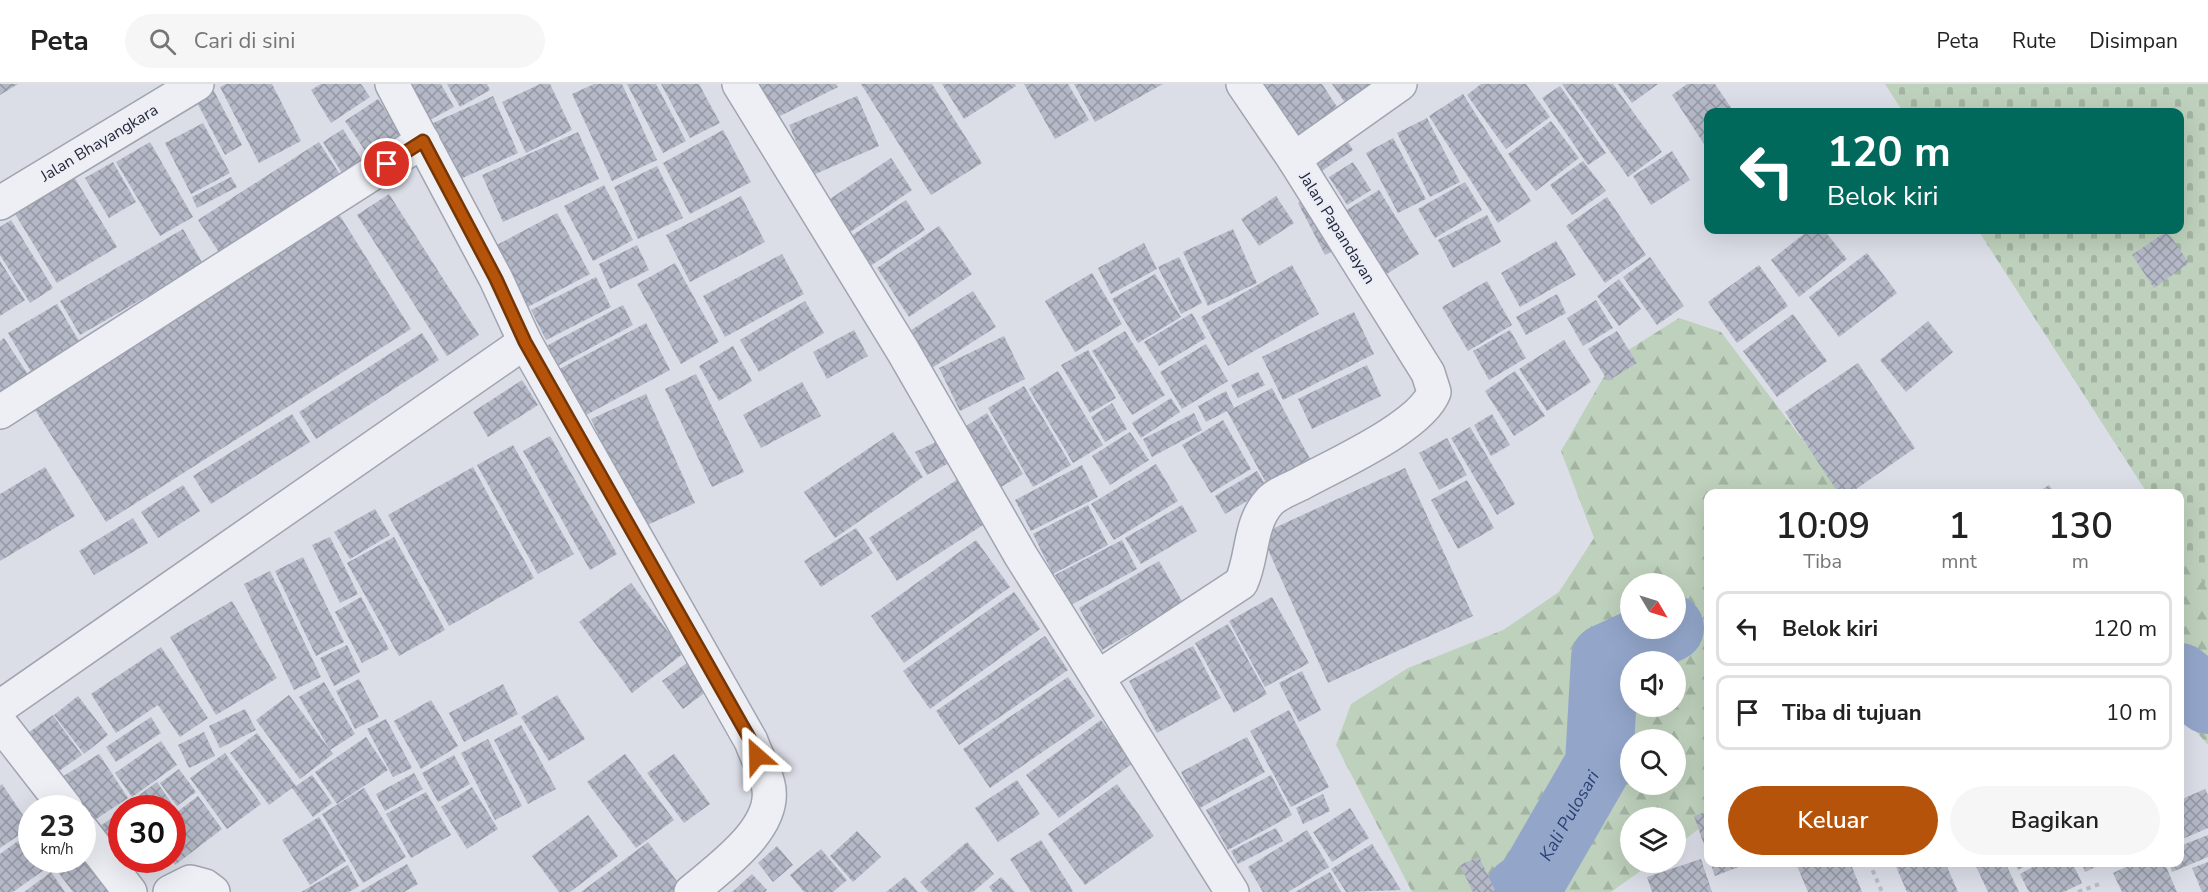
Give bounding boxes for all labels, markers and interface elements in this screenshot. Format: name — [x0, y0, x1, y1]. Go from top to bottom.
search box — [125, 14, 545, 68]
text: Peta — [30, 22, 89, 60]
icon: search — [146, 25, 179, 58]
text: Cari di sini — [194, 26, 295, 56]
text: Peta — [1937, 27, 1979, 55]
text: Rute — [2012, 27, 2056, 55]
text: Disimpan — [2089, 27, 2178, 55]
street label: Jalan Bhayangkara — [35, 99, 162, 188]
text: 120 m — [1827, 124, 1951, 181]
icon: left — [1728, 132, 1806, 210]
pin — [361, 138, 412, 189]
icon: arrive — [370, 147, 403, 180]
street label: Jalan Papandayan — [1293, 167, 1380, 288]
text: Belok kiri — [1827, 178, 1939, 215]
text: 10:09 — [1775, 502, 1870, 551]
text: 1 — [1948, 502, 1970, 551]
text: 130 — [2048, 502, 2113, 551]
text: Tiba — [1803, 548, 1842, 575]
text: mnt — [1941, 548, 1977, 575]
text: m — [2072, 548, 2089, 575]
north arrow — [1620, 573, 1686, 639]
map controls — [1620, 573, 1686, 873]
icon: left — [1731, 612, 1764, 645]
text: Belok kiri — [1782, 614, 1878, 644]
text: 120 m — [2093, 614, 2157, 644]
button: sound — [1620, 651, 1686, 717]
icon: arrive — [1731, 696, 1764, 729]
text: Tiba di tujuan — [1782, 698, 1922, 728]
text: 10 m — [2106, 698, 2157, 728]
position arrow — [725, 724, 789, 788]
button: search — [1620, 729, 1686, 795]
water label: Kali Pulosari — [1534, 765, 1605, 865]
button: Keluar — [1728, 786, 1938, 855]
button: Bagikan — [1950, 786, 2160, 855]
speed limit sign: 30 — [108, 795, 186, 873]
text: 23 — [39, 806, 75, 847]
button: layers — [1620, 807, 1686, 873]
text: km/h — [40, 839, 74, 859]

